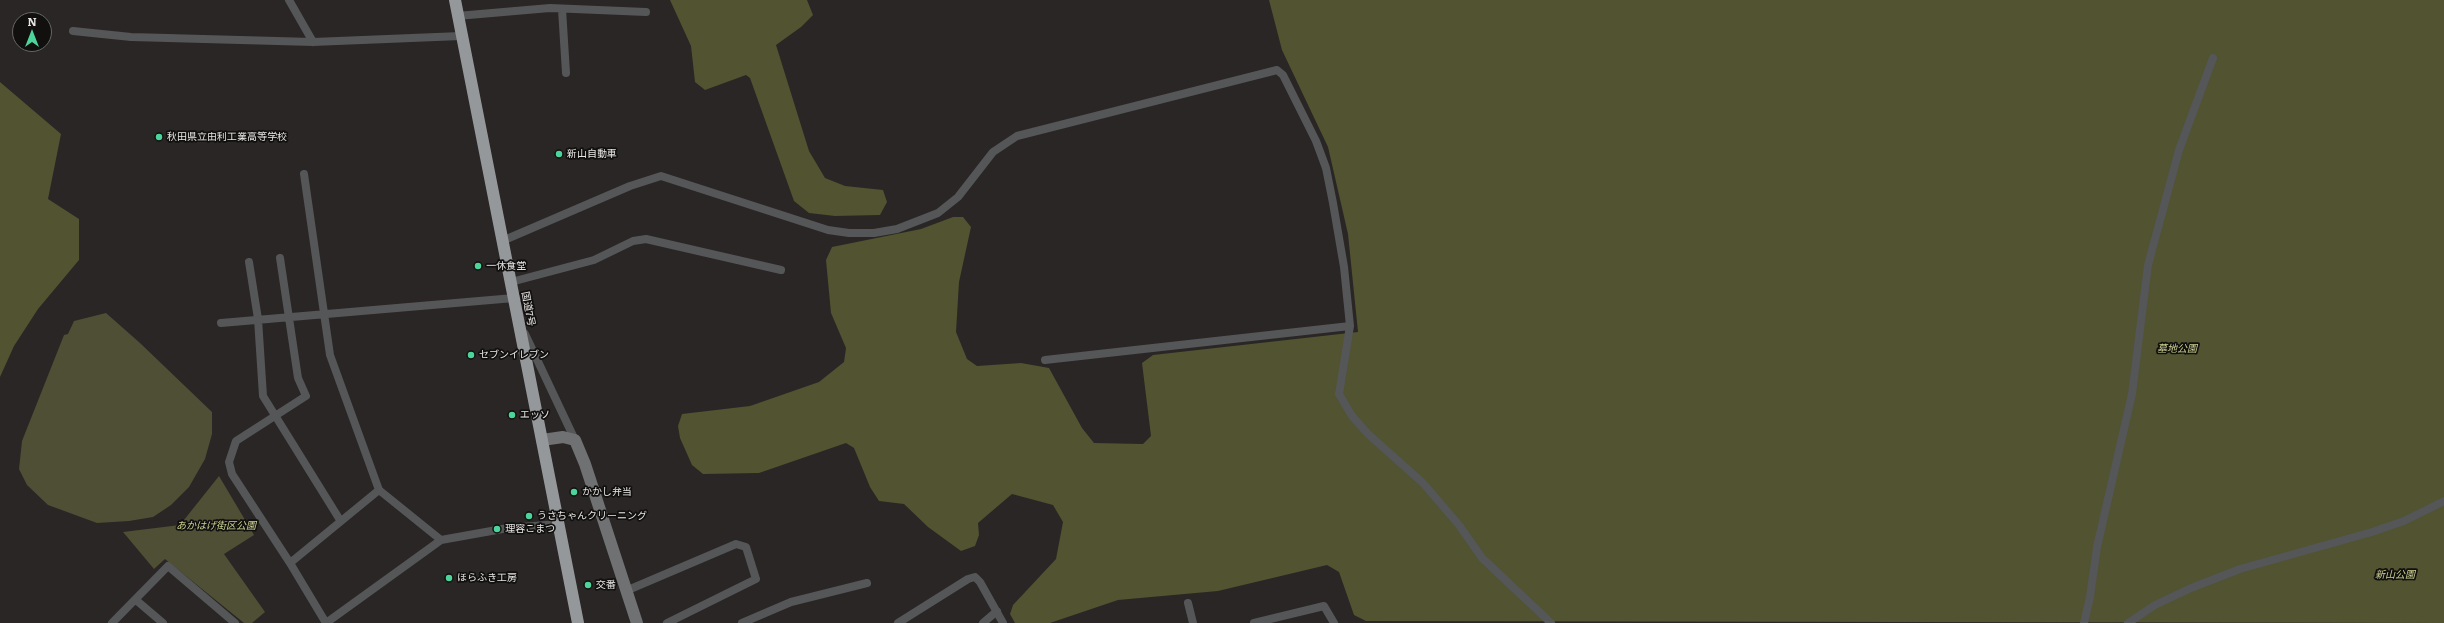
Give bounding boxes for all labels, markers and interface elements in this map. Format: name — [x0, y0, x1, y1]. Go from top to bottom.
north arrow — [12, 12, 52, 52]
text: N — [27, 13, 37, 29]
place label: 秋田県立由利工業高等学校 — [167, 131, 287, 143]
marker: 秋田県立由利工業高等学校 — [154, 132, 164, 142]
place label: 新山自動車 — [567, 148, 617, 160]
marker: 新山自動車 — [554, 149, 564, 159]
place label: 一休食堂 — [486, 260, 526, 272]
marker: 一休食堂 — [473, 261, 483, 271]
street label: 国道7号 — [519, 291, 537, 327]
park label: 墓地公園 — [2157, 343, 2197, 355]
place label: セブンイレブン — [479, 349, 549, 361]
marker: セブンイレブン — [466, 350, 476, 360]
place label: エッソ — [520, 409, 550, 421]
marker: エッソ — [507, 410, 517, 420]
place label: かかし弁当 — [582, 486, 632, 498]
marker: かかし弁当 — [569, 487, 579, 497]
place label: うさちゃんクリーニング — [537, 510, 647, 522]
marker: うさちゃんクリーニング — [524, 511, 534, 521]
park label: あかはげ街区公園 — [176, 520, 256, 532]
place label: 理容こまつ — [505, 523, 555, 535]
marker: 理容こまつ — [492, 524, 502, 534]
park label: 新山公園 — [2375, 569, 2415, 581]
place label: ほらふき工房 — [457, 572, 517, 584]
marker: ほらふき工房 — [444, 573, 454, 583]
place label: 交番 — [596, 579, 616, 591]
marker: 交番 — [583, 580, 593, 590]

